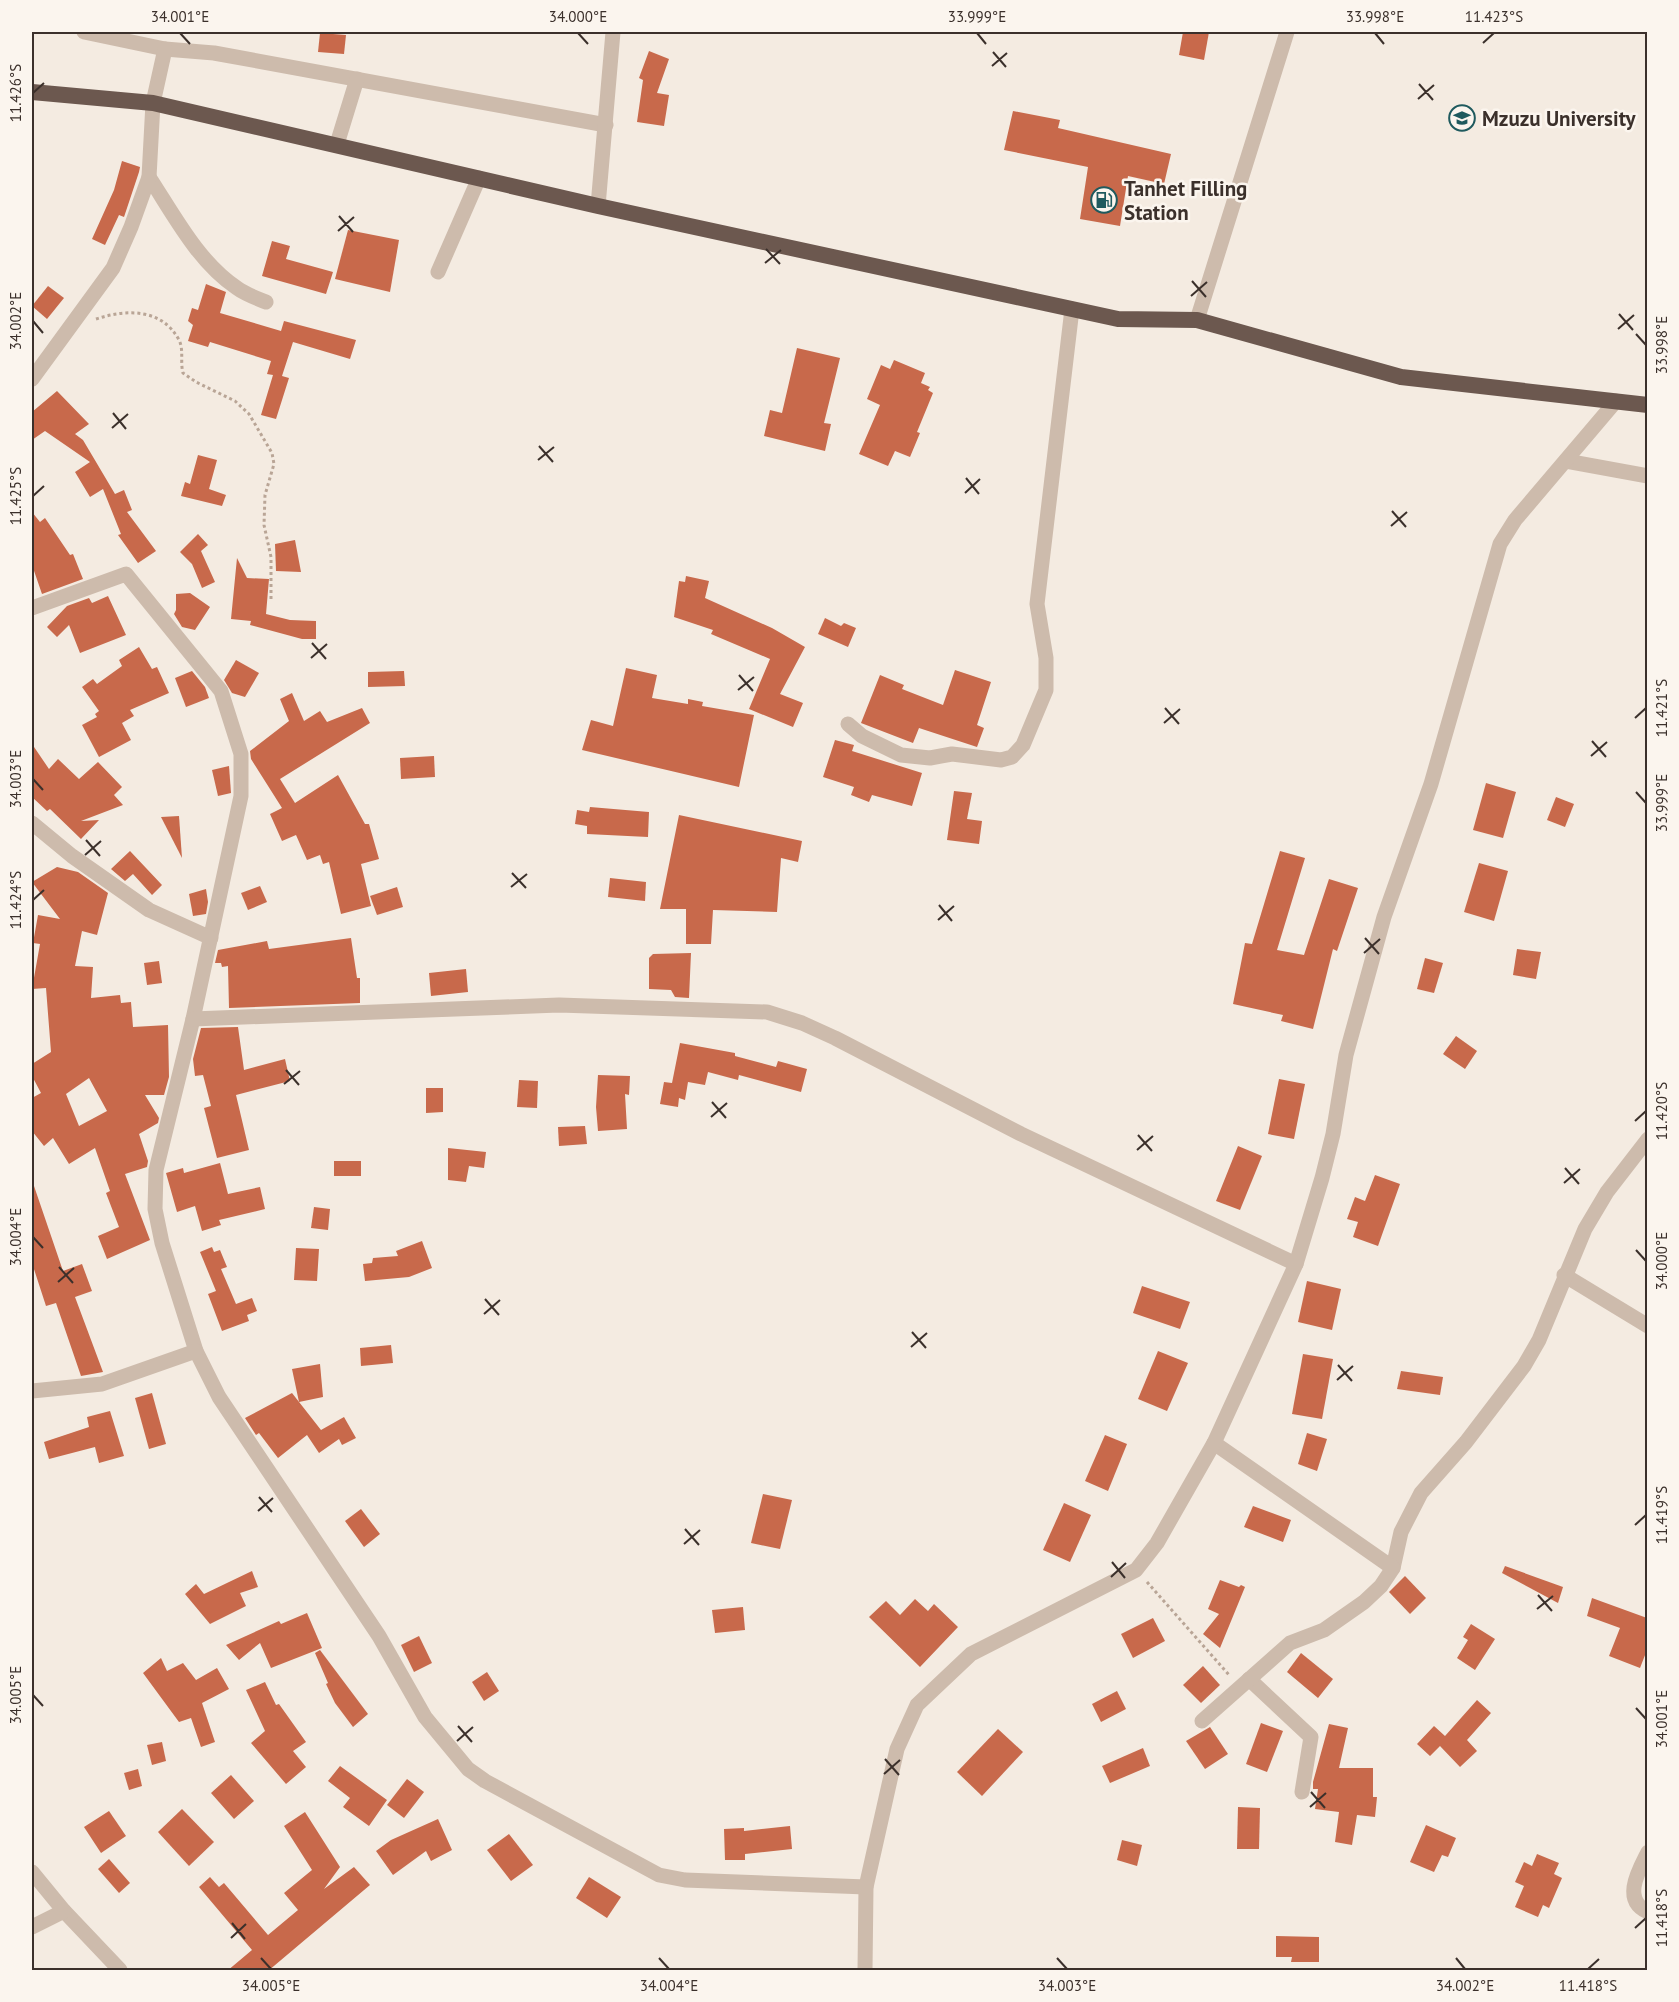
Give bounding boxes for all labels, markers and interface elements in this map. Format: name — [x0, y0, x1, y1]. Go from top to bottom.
text: 34.001°E — [151, 7, 209, 26]
text: 34.000°E — [549, 7, 607, 26]
text: 33.999°E — [948, 7, 1006, 26]
text: 33.998°E — [1346, 7, 1404, 26]
text: 11.423°S — [1465, 7, 1523, 26]
text: 11.426°S — [6, 64, 25, 122]
school or university icon: Mzuzu University — [1447, 103, 1477, 133]
place label: Mzuzu University — [1482, 105, 1636, 132]
place label: Tanhet Filling Station — [1124, 175, 1247, 226]
fuel station icon: Tanhet Filling Station — [1089, 185, 1119, 215]
text: 34.002°E — [6, 292, 25, 350]
text: 33.998°E — [1652, 316, 1671, 374]
text: 11.425°S — [6, 467, 25, 525]
text: 11.421°S — [1652, 679, 1671, 737]
text: 34.003°E — [6, 750, 25, 808]
text: 33.999°E — [1652, 774, 1671, 832]
text: 11.424°S — [6, 871, 25, 929]
text: 11.420°S — [1652, 1082, 1671, 1140]
text: 34.004°E — [6, 1208, 25, 1266]
text: 34.000°E — [1652, 1232, 1671, 1290]
text: 11.419°S — [1652, 1486, 1671, 1544]
text: 34.005°E — [6, 1666, 25, 1724]
text: 34.001°E — [1652, 1690, 1671, 1748]
text: 11.418°S — [1652, 1889, 1671, 1947]
text: 34.005°E — [242, 1976, 300, 1995]
text: 34.004°E — [640, 1976, 698, 1995]
text: 34.003°E — [1038, 1976, 1096, 1995]
text: 34.002°E — [1436, 1976, 1494, 1995]
text: 11.418°S — [1559, 1976, 1617, 1995]

